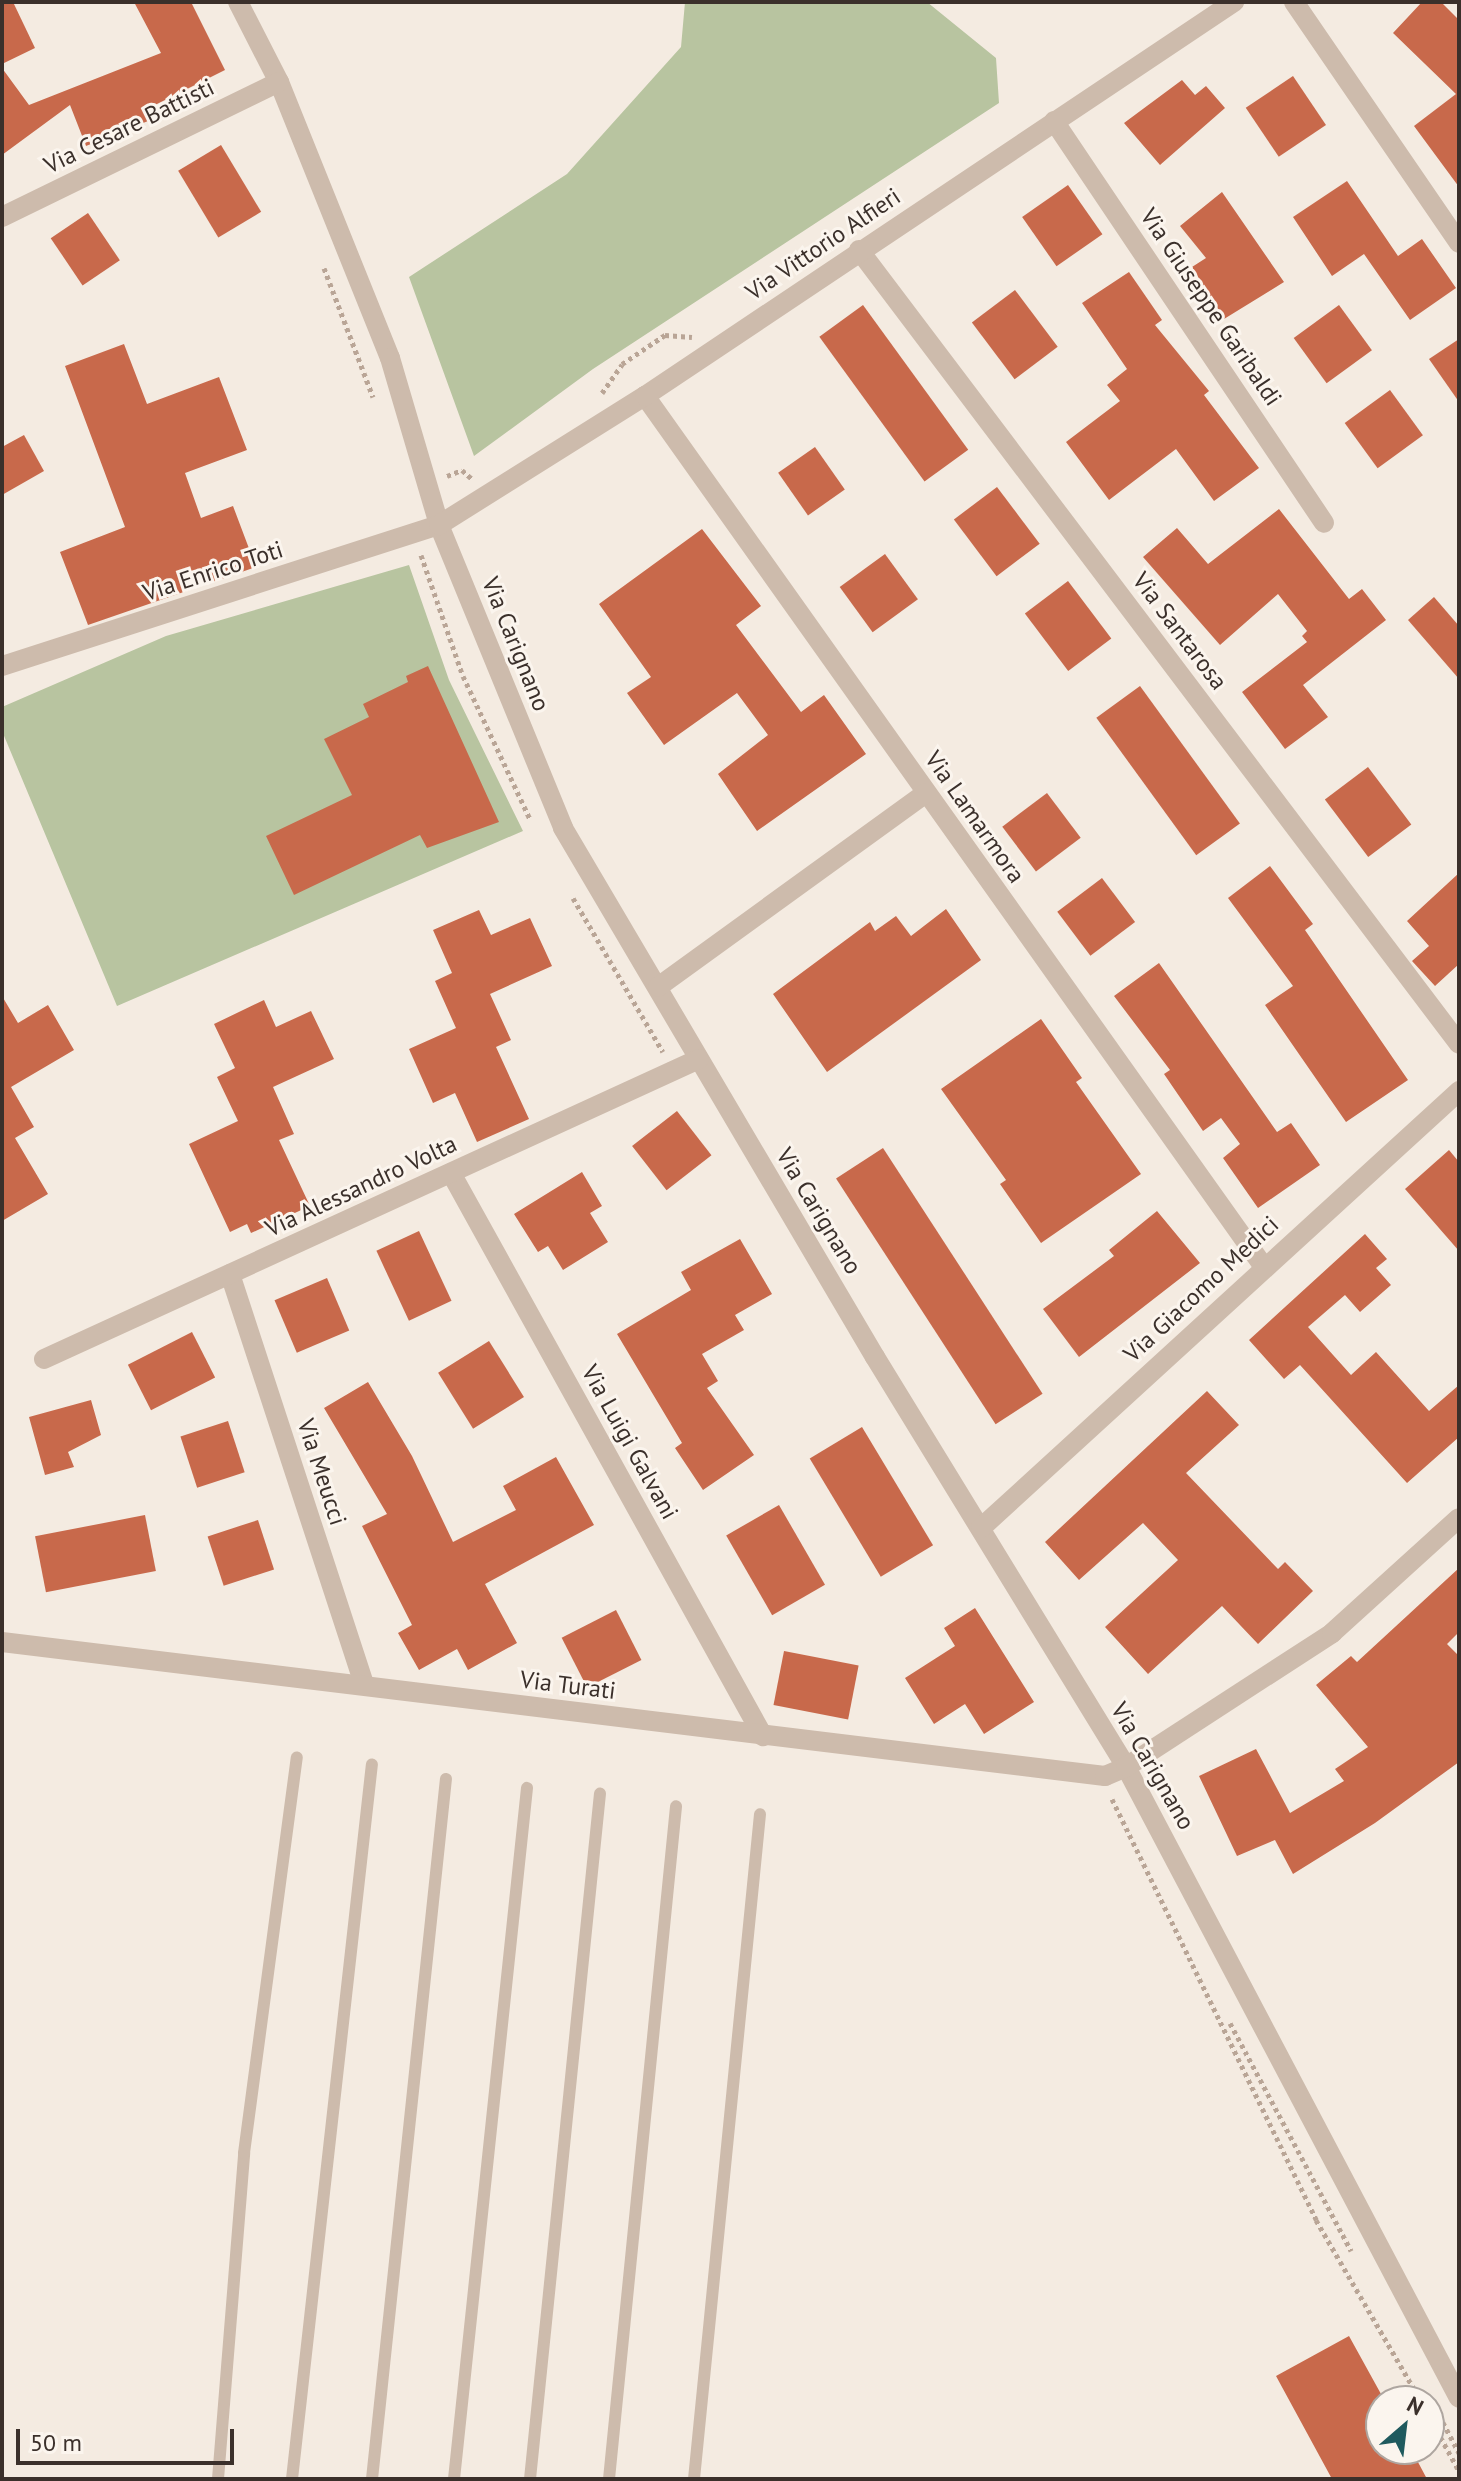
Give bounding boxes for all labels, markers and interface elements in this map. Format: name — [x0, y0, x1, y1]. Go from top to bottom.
street label: Via Cesare Battisti — [39, 72, 219, 180]
street label: Via Vittorio Alfieri — [740, 181, 906, 307]
street label: Via Giuseppe Garibaldi — [1134, 203, 1288, 411]
street label: Via Enrico Toti — [139, 535, 287, 607]
street label: Via Santarosa — [1127, 567, 1233, 695]
street label: Via Carignano — [476, 573, 556, 715]
street label: Via Lamarmora — [919, 746, 1031, 888]
street label: Via Alessandro Volta — [260, 1129, 462, 1243]
street label: Via Carignano — [770, 1143, 868, 1279]
street label: Via Giacomo Medici — [1118, 1210, 1284, 1368]
street label: Via Luigi Galvani — [576, 1360, 684, 1524]
street label: Via Meucci — [291, 1415, 353, 1529]
street label: Via Turati — [518, 1665, 618, 1705]
street label: Via Carignano — [1105, 1697, 1201, 1835]
north arrow — [1365, 2385, 1445, 2465]
text: N — [1402, 2390, 1428, 2421]
scale bar — [20, 2413, 238, 2463]
text: 50 m — [30, 2427, 82, 2458]

